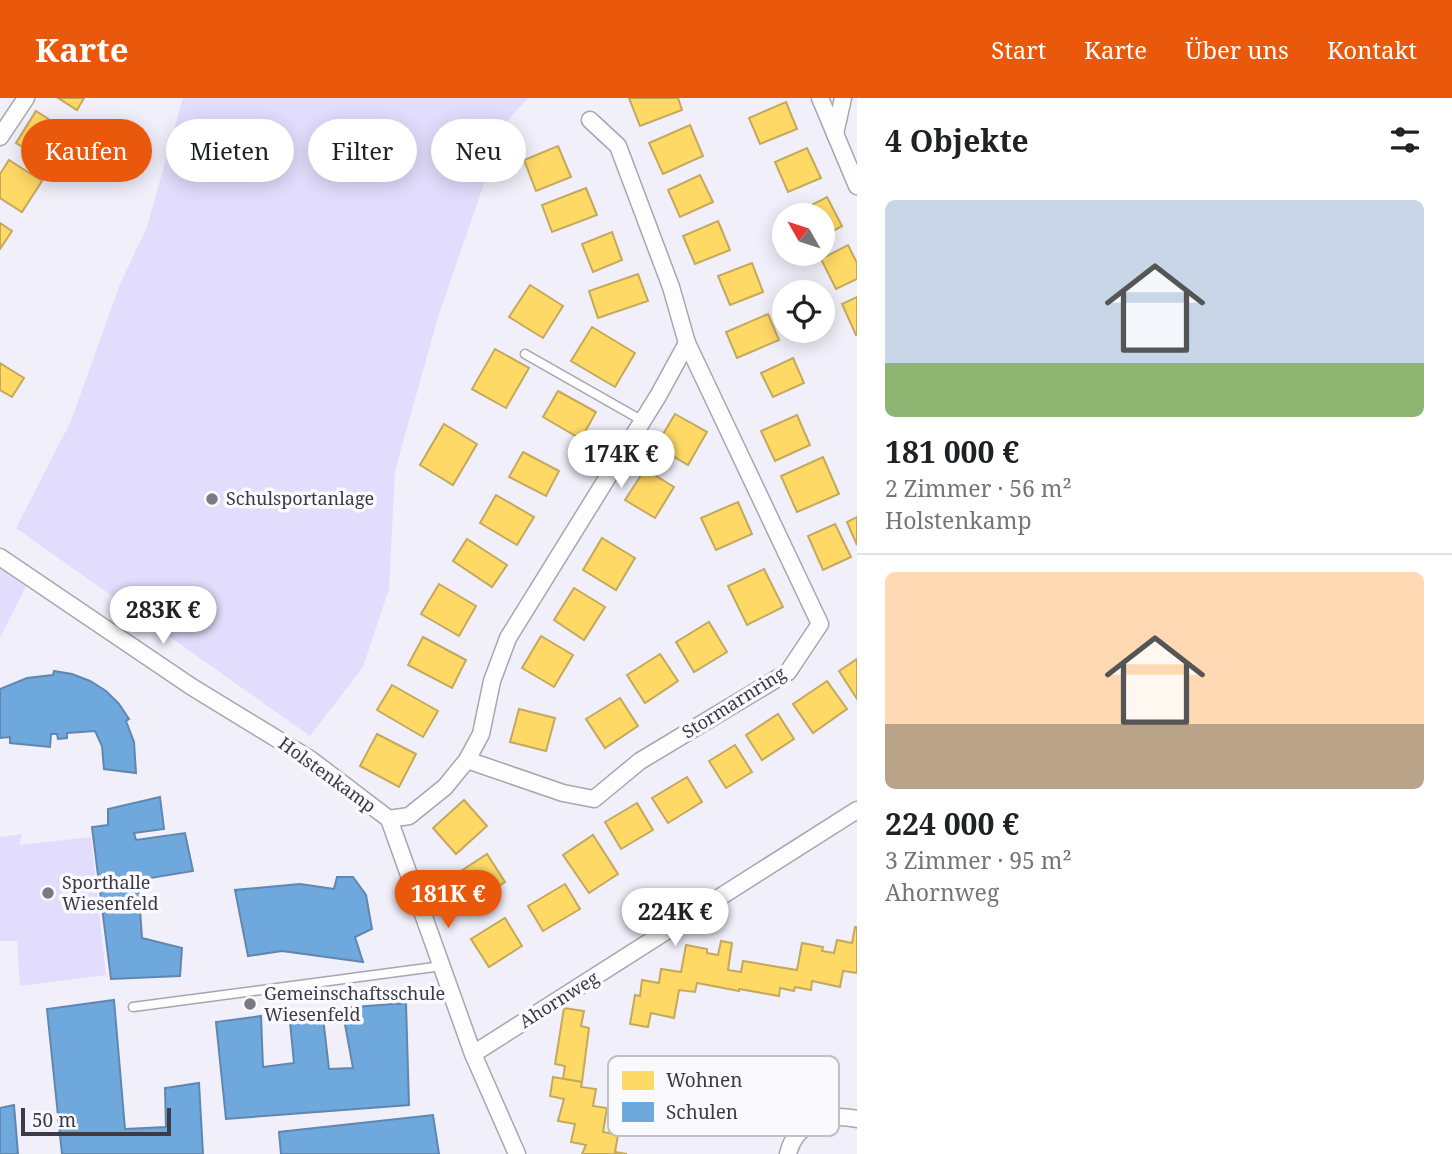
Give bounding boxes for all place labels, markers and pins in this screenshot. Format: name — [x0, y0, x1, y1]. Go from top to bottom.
pin: 174K € — [564, 430, 678, 490]
place label: Schulsportanlage — [226, 486, 374, 510]
marker: Schulsportanlage — [204, 491, 220, 507]
pin: 283K € — [106, 587, 220, 646]
place label: Sporthalle Wiesenfeld — [62, 870, 159, 915]
pin: 181K € — [391, 870, 505, 930]
marker: Sporthalle Wiesenfeld — [40, 885, 56, 901]
pin: 224K € — [618, 888, 732, 948]
place label: Gemeinschaftsschule Wiesenfeld — [264, 981, 445, 1026]
marker: Gemeinschaftsschule Wiesenfeld — [242, 996, 258, 1012]

